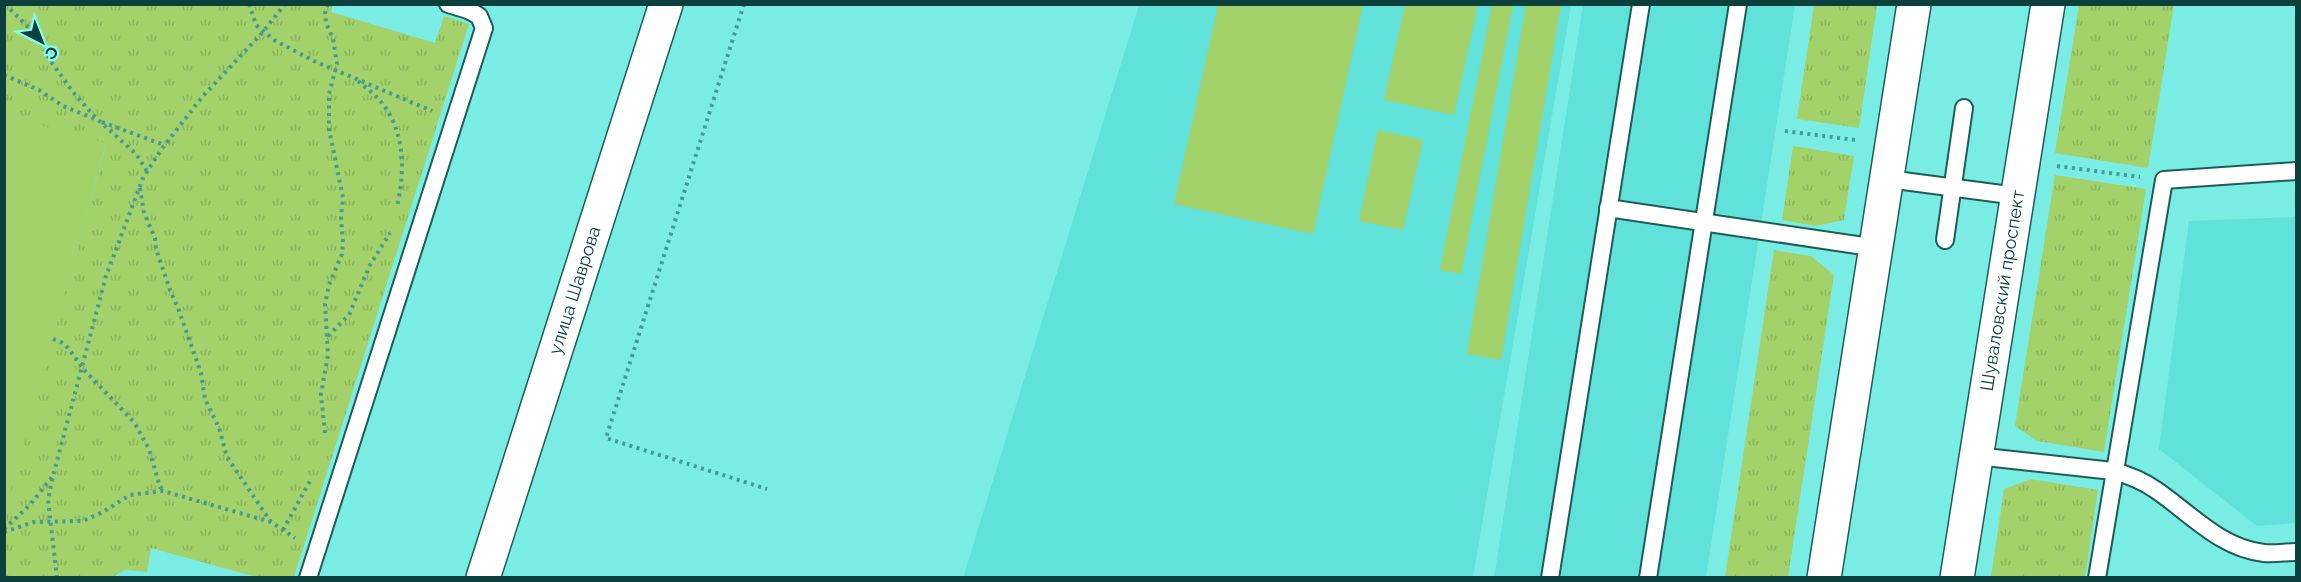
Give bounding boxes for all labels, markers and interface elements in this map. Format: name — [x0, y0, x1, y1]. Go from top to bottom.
north arrow — [12, 12, 72, 72]
text: С — [41, 42, 62, 64]
street label: Шуваловский проспект — [1976, 188, 2028, 392]
street label: улица Шаврова — [544, 223, 605, 357]

